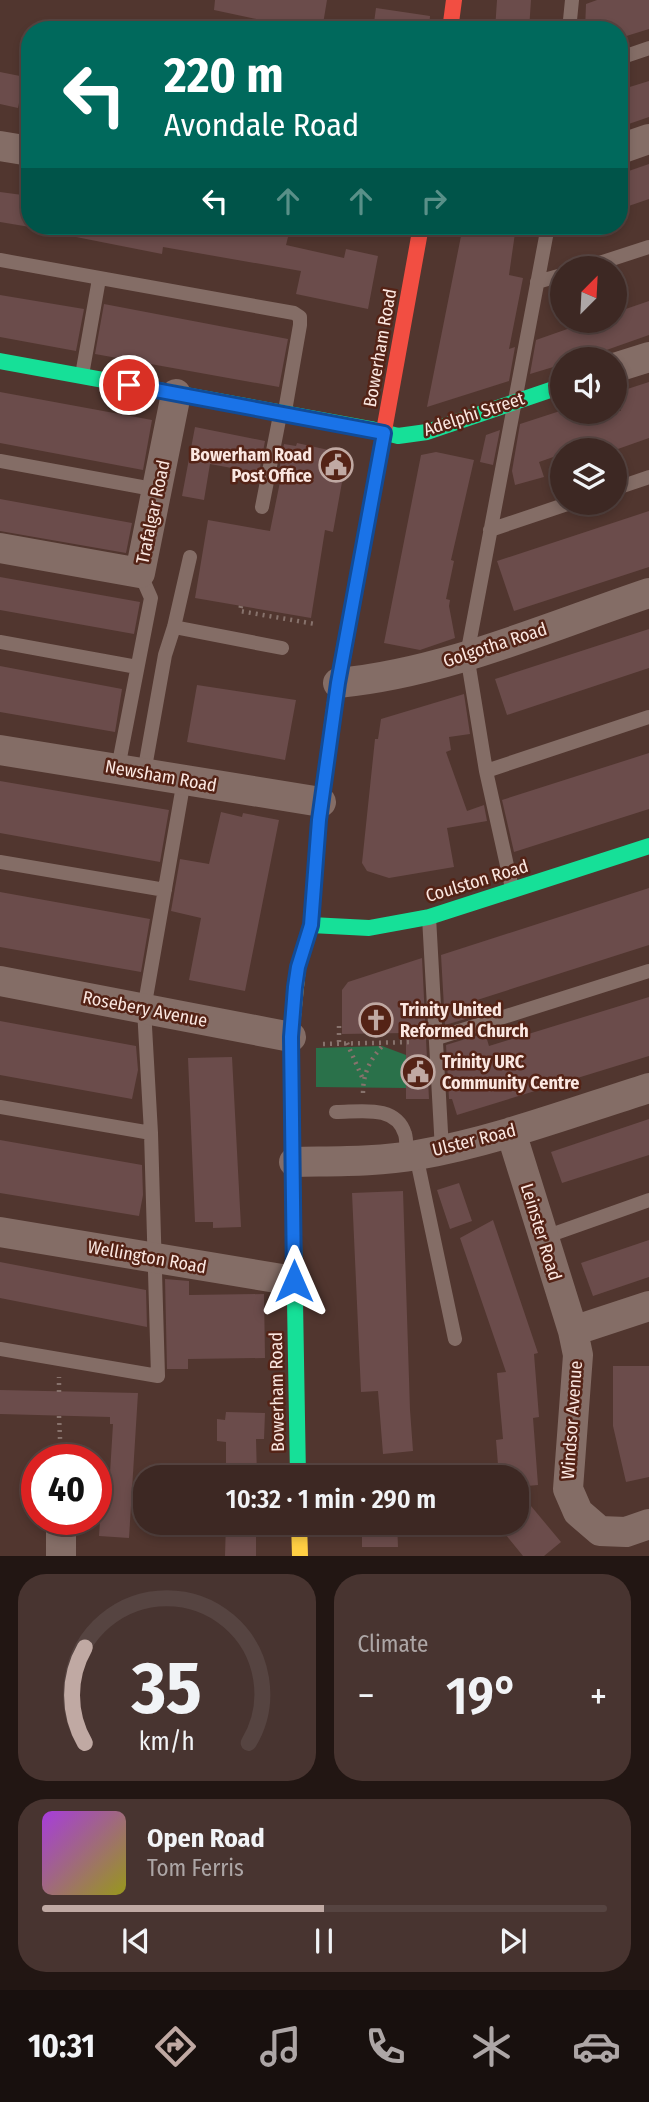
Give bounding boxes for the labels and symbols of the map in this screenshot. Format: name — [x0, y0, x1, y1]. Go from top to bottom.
north arrow — [550, 256, 626, 332]
street label: Bowerham Road — [359, 287, 401, 409]
pin — [99, 355, 159, 415]
street label: Adelphi Street — [421, 387, 527, 441]
place label: Bowerham Road Post Office — [190, 444, 312, 487]
public building icon: Bowerham Road Post Office — [317, 446, 355, 484]
street label: Trafalgar Road — [131, 458, 175, 566]
street label: Golgotha Road — [440, 618, 550, 672]
street label: Newsham Road — [103, 755, 219, 797]
street label: Coulston Road — [423, 855, 531, 907]
street label: Rosebery Avenue — [81, 986, 209, 1032]
place label: Trinity United Reformed Church — [400, 999, 529, 1042]
church icon: Trinity United Reformed Church — [357, 1001, 395, 1039]
place label: Trinity URC Community Centre — [442, 1051, 579, 1094]
public building icon: Trinity URC Community Centre — [399, 1053, 437, 1091]
street label: Ulster Road — [430, 1119, 518, 1161]
street label: Leinster Road — [516, 1181, 566, 1283]
street label: Wellington Road — [86, 1236, 208, 1278]
position arrow — [257, 1244, 331, 1318]
street label: Bowerham Road — [265, 1332, 289, 1452]
street label: Windsor Avenue — [557, 1360, 587, 1480]
speed limit sign: 40 — [21, 1444, 112, 1535]

